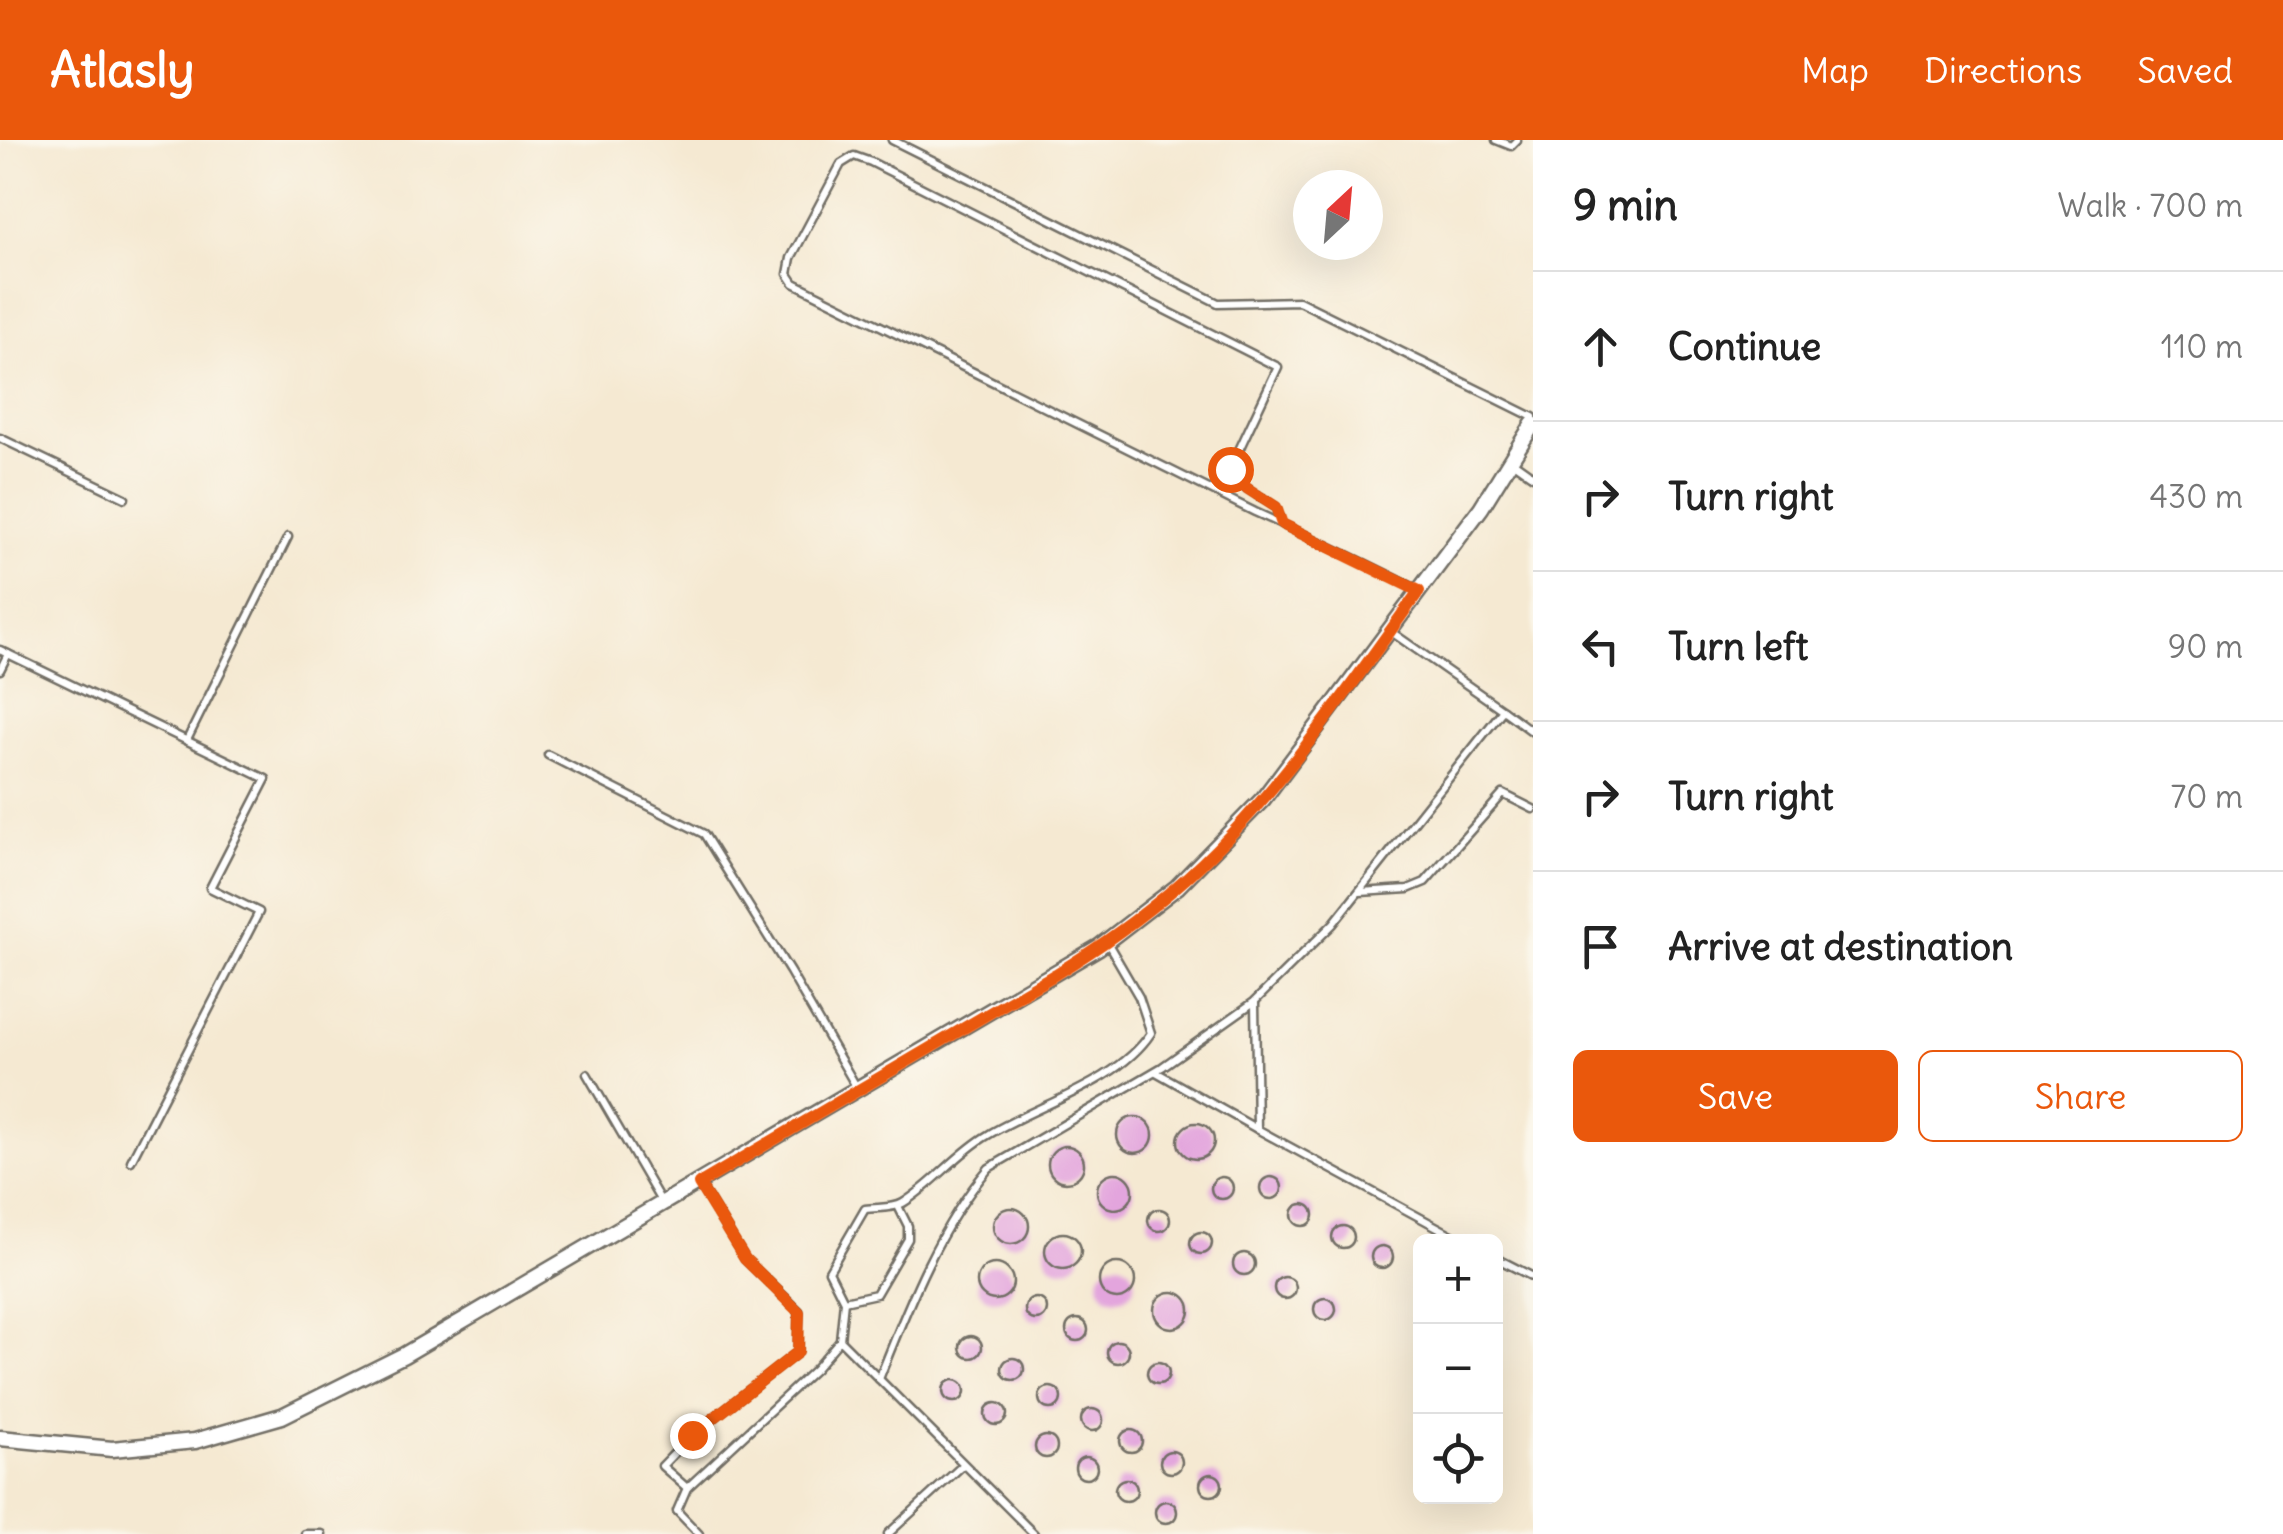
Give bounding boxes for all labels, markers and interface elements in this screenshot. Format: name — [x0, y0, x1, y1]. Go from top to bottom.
text: Atlasly — [50, 40, 195, 100]
text: Map — [1801, 48, 1869, 92]
text: Directions — [1924, 48, 2082, 92]
text: Saved — [2137, 48, 2233, 92]
north arrow — [1293, 170, 1383, 260]
text: 9 min — [1573, 179, 1678, 231]
text: Walk · 700 m — [2057, 185, 2243, 226]
icon: ahead — [1573, 319, 1628, 374]
text: Continue — [1668, 323, 1821, 370]
text: 110 m — [2161, 326, 2243, 367]
route start — [1208, 447, 1254, 493]
icon: right — [1573, 469, 1628, 524]
text: Turn right — [1668, 473, 1834, 520]
text: 430 m — [2150, 476, 2243, 517]
icon: left — [1573, 619, 1628, 674]
text: Turn left — [1668, 623, 1808, 670]
text: 90 m — [2168, 626, 2243, 667]
icon: right — [1573, 769, 1628, 824]
text: Turn right — [1668, 773, 1834, 820]
text: 70 m — [2171, 776, 2243, 817]
icon: arrive — [1573, 919, 1628, 974]
text: Arrive at destination — [1668, 923, 2013, 970]
button: Save — [1573, 1050, 1898, 1142]
button: Share — [1918, 1050, 2243, 1142]
map controls — [1413, 1234, 1503, 1504]
button: + — [1413, 1234, 1503, 1324]
button: − — [1413, 1324, 1503, 1414]
route end — [670, 1413, 716, 1459]
button: locate — [1413, 1414, 1503, 1504]

